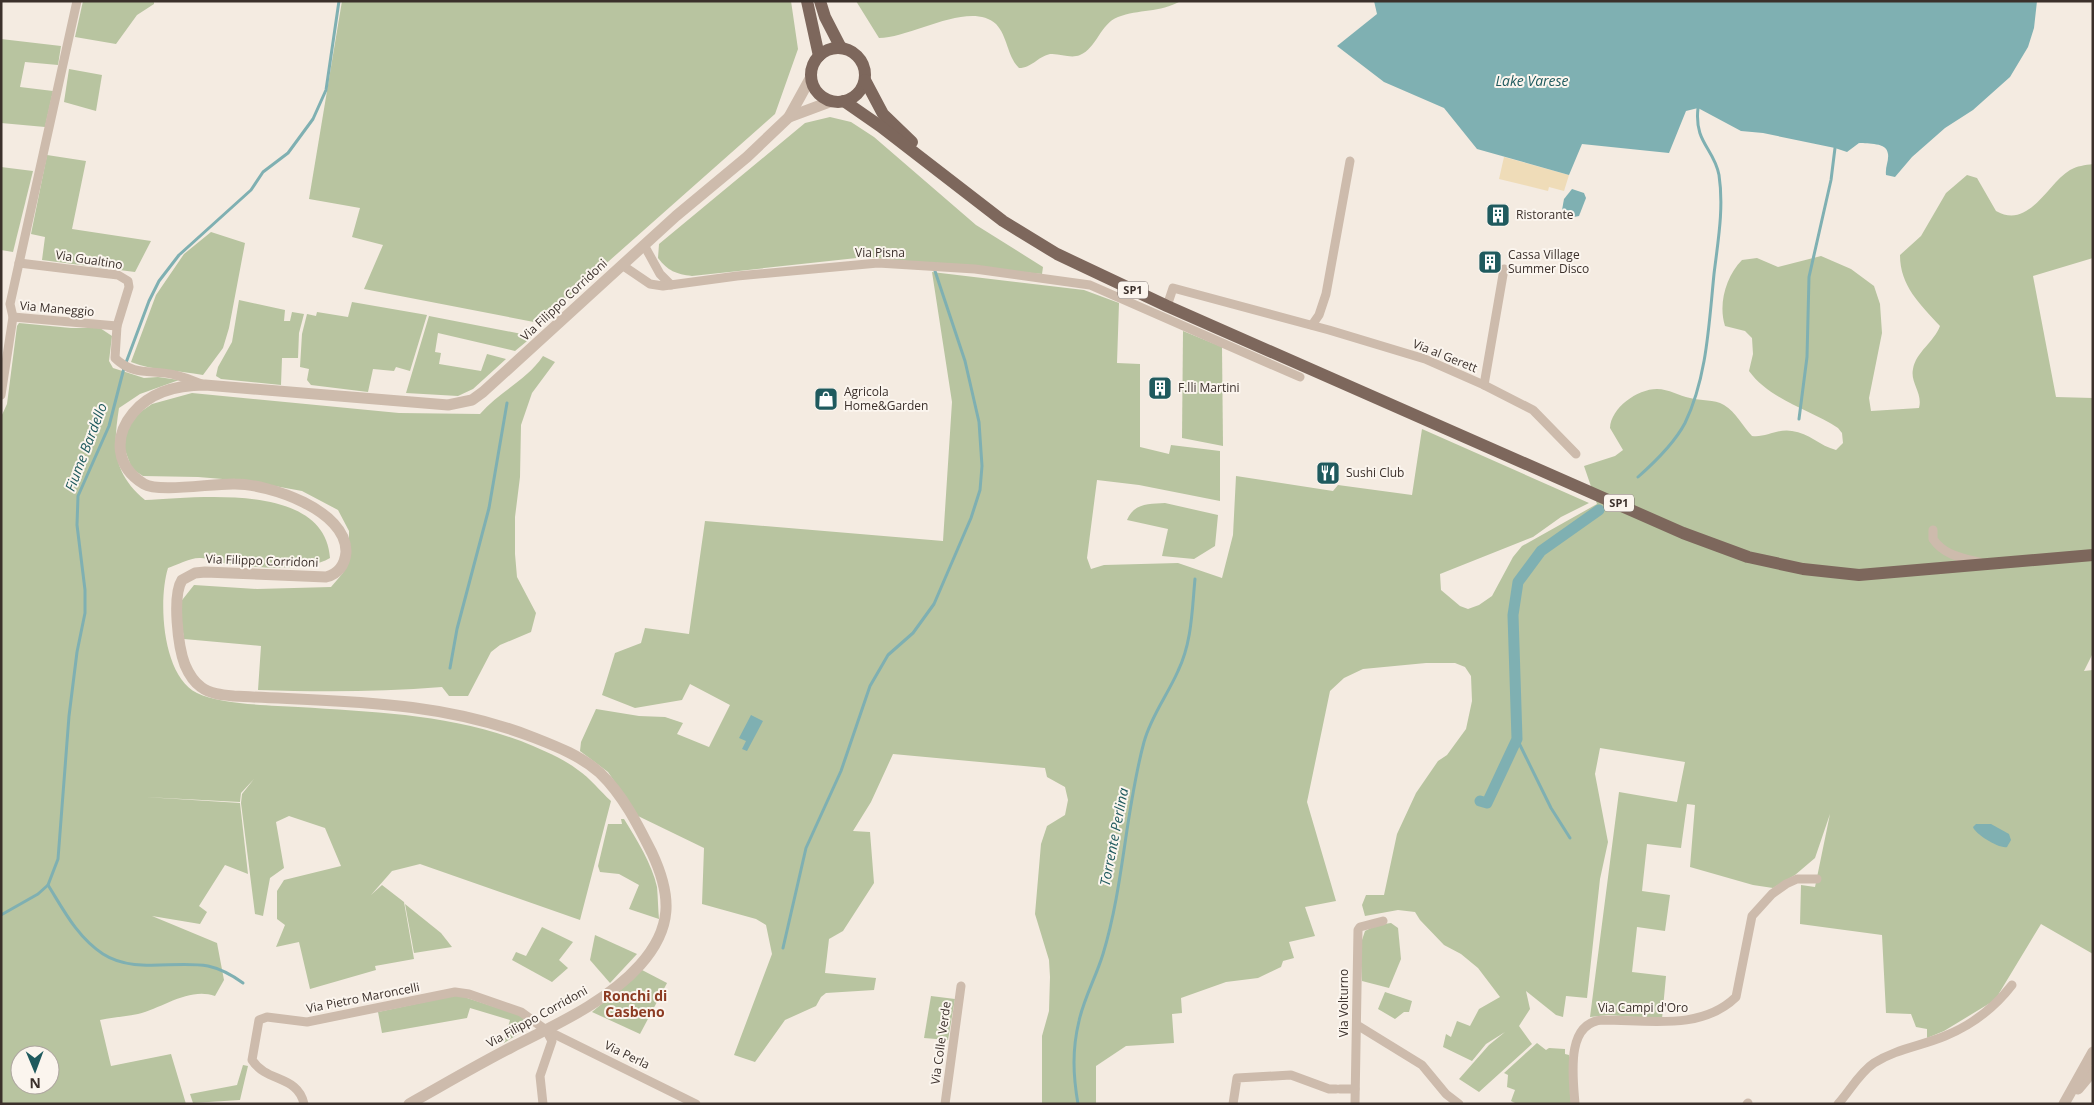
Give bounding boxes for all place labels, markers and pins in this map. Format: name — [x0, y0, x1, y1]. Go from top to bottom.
building icon: Ristorante — [1485, 202, 1511, 228]
place label: Ristorante — [1516, 206, 1574, 223]
place label: Cassa Village Summer Disco — [1508, 246, 1589, 277]
building icon: Cassa Village Summer Disco — [1477, 249, 1503, 275]
building icon: F.lli Martini — [1147, 375, 1173, 401]
place label: F.lli Martini — [1178, 379, 1240, 396]
place label: Agricola Home&Garden — [844, 383, 928, 414]
shop icon: Agricola Home&Garden — [813, 386, 839, 412]
restaurant icon: Sushi Club — [1315, 460, 1341, 486]
place label: Sushi Club — [1346, 464, 1404, 481]

